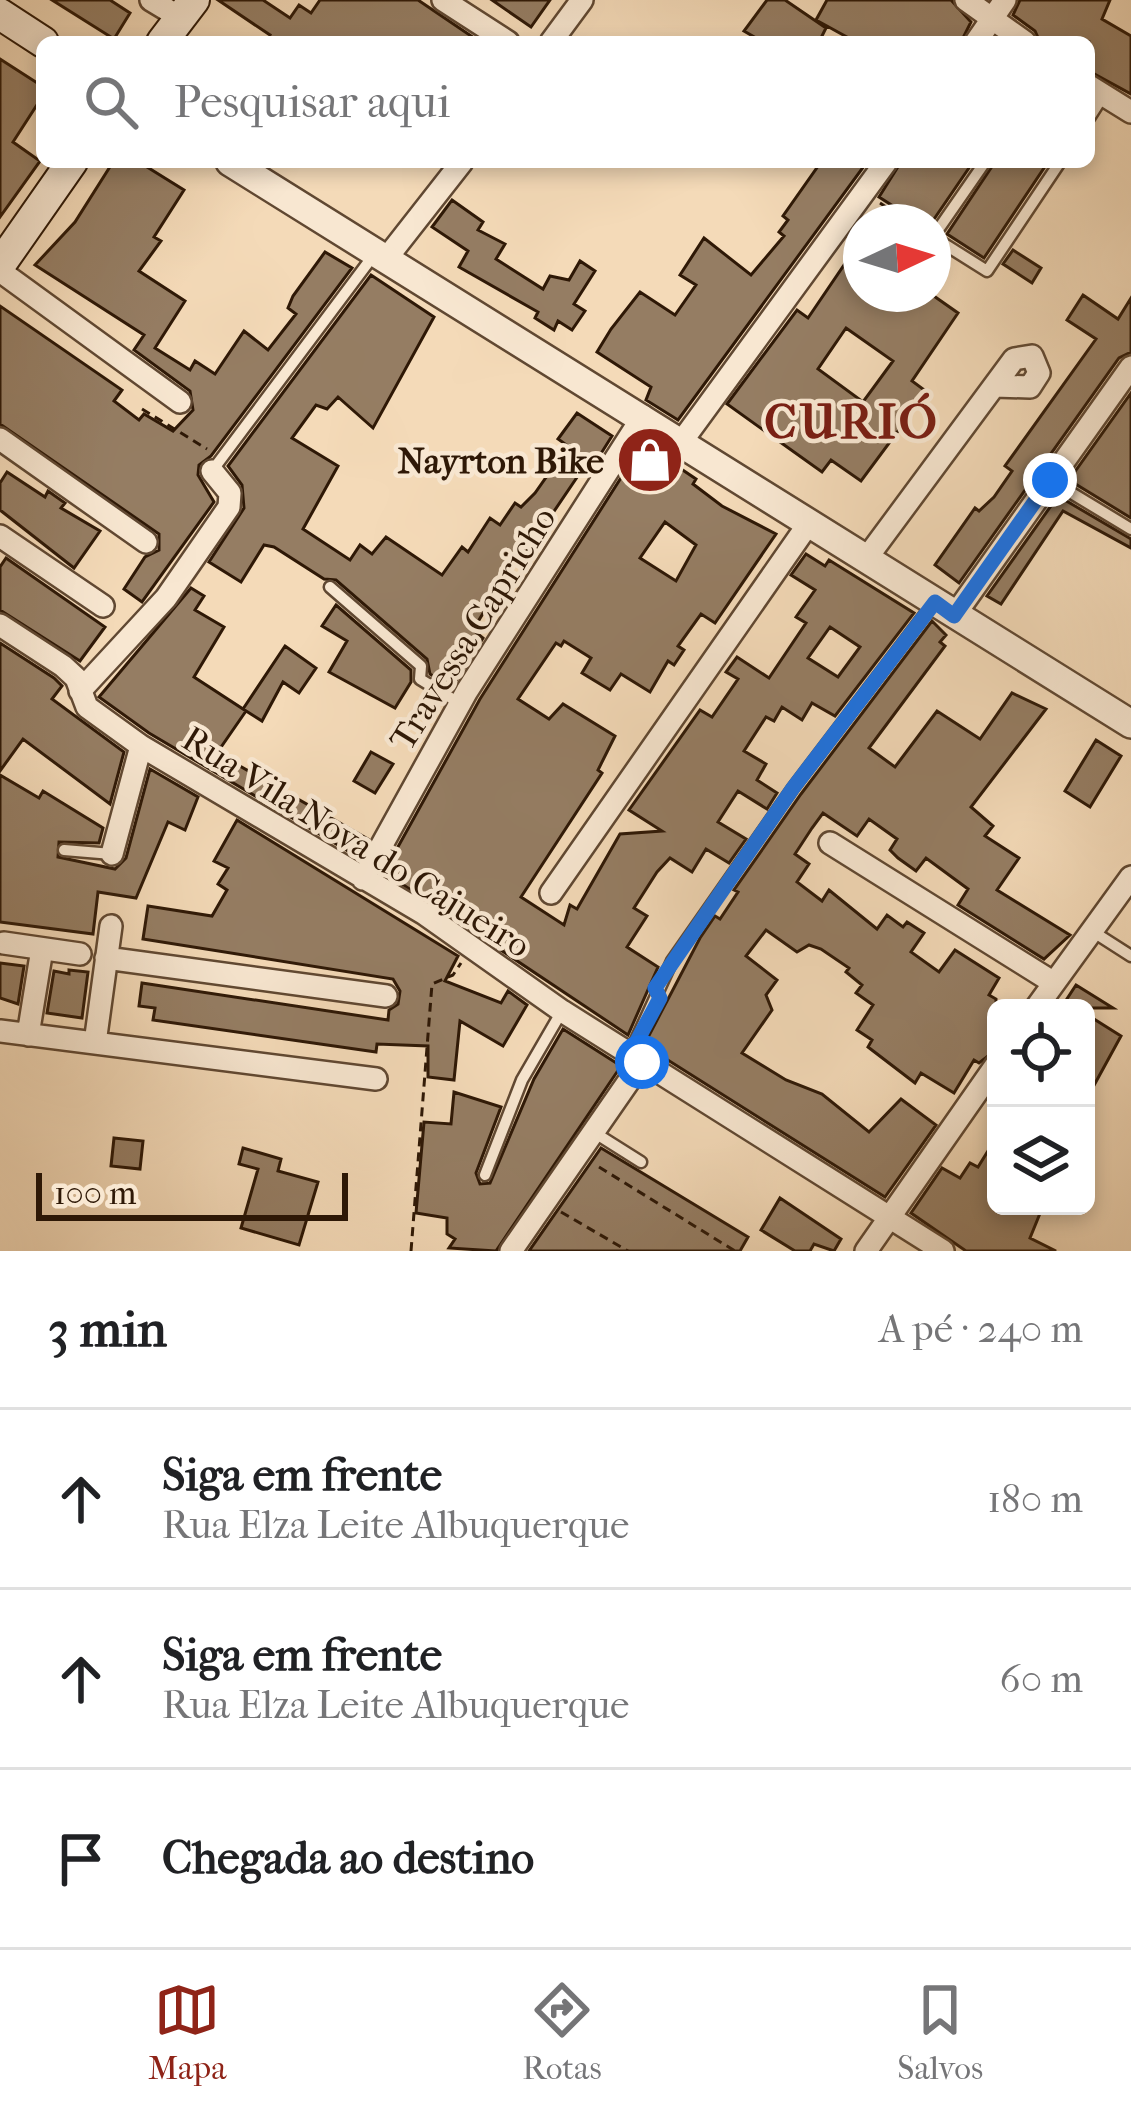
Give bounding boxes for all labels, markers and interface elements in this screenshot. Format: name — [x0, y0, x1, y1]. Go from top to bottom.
search box — [36, 36, 1095, 168]
icon: search — [78, 69, 144, 135]
text: Pesquisar aqui — [174, 76, 450, 129]
north arrow — [843, 204, 951, 312]
district label: CURIÓ — [764, 392, 940, 450]
shop icon: Nayrton Bike — [615, 425, 685, 495]
place label: Nayrton Bike — [397, 440, 604, 482]
route end — [1023, 453, 1077, 507]
street label: Travessa Capricho — [381, 499, 565, 758]
street label: Rua Vila Nova do Cajueiro — [175, 717, 538, 966]
map controls — [987, 999, 1095, 1215]
button: locate — [987, 999, 1095, 1107]
route start — [615, 1035, 669, 1089]
button: layers — [987, 1107, 1095, 1215]
scale bar — [36, 1167, 348, 1220]
text: 100 m — [54, 1174, 137, 1213]
text: 3 min — [48, 1299, 167, 1359]
text: A pé · 240 m — [879, 1306, 1083, 1352]
text: Siga em frente — [162, 1449, 442, 1502]
icon: ahead — [48, 1466, 114, 1532]
text: 180 m — [987, 1476, 1083, 1522]
text: Rua Elza Leite Albuquerque — [162, 1502, 629, 1548]
text: Siga em frente — [162, 1629, 442, 1682]
icon: ahead — [48, 1646, 114, 1712]
text: 60 m — [1000, 1656, 1083, 1702]
text: Rua Elza Leite Albuquerque — [162, 1682, 629, 1728]
icon: arrive — [48, 1826, 114, 1892]
text: Chegada ao destino — [162, 1832, 534, 1885]
tab: Mapa — [148, 1977, 227, 2088]
tab: Rotas — [522, 1977, 602, 2088]
tab: Salvos — [897, 1977, 983, 2088]

